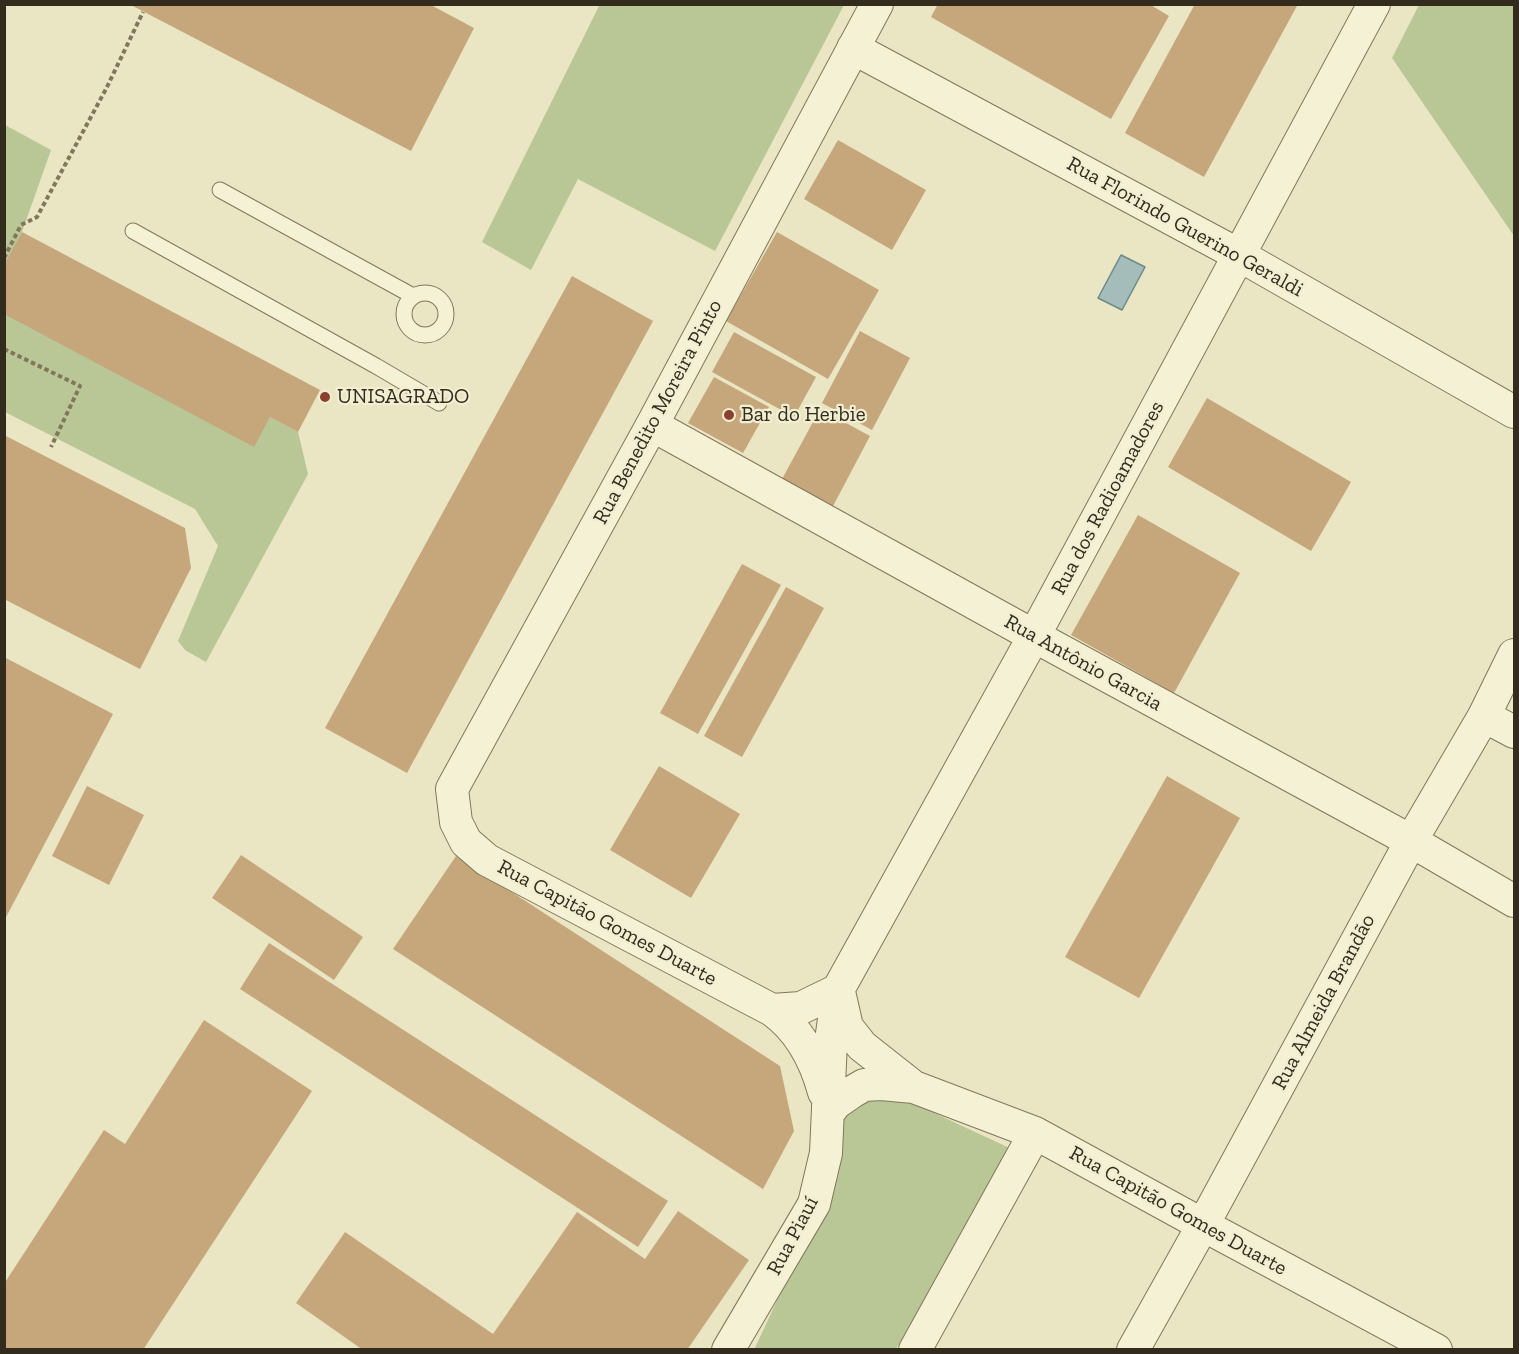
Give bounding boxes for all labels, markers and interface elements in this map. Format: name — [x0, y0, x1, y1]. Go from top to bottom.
street label: Rua Florindo Guerino Geraldi — [1062, 151, 1308, 303]
street label: Rua Benedito Moreira Pinto — [588, 296, 728, 528]
place label: UNISAGRADO — [337, 384, 469, 410]
marker: UNISAGRADO — [318, 390, 332, 404]
street label: Rua dos Radioamadores — [1046, 397, 1170, 599]
place label: Bar do Herbie — [741, 402, 866, 428]
marker: Bar do Herbie — [722, 408, 736, 422]
street label: Rua Antônio Garcia — [1000, 609, 1166, 717]
street label: Rua Capitão Gomes Duarte — [493, 854, 721, 992]
street label: Rua Almeida Brandão — [1267, 910, 1381, 1094]
street label: Rua Capitão Gomes Duarte — [1065, 1141, 1291, 1281]
street label: Rua Piauí — [762, 1192, 824, 1280]

